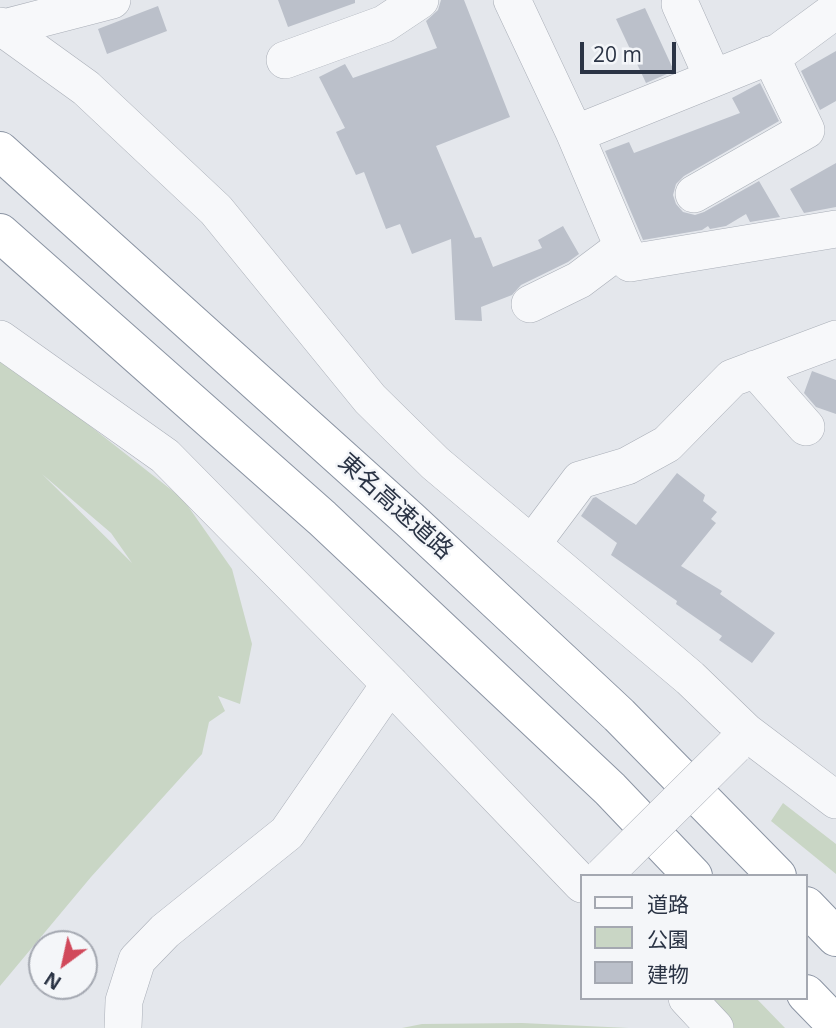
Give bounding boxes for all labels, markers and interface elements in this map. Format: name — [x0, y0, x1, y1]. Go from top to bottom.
scale bar — [584, 28, 680, 72]
text: 20 m — [593, 40, 642, 68]
street label: 東名高速道路 — [332, 448, 458, 566]
legend — [580, 874, 808, 1000]
text: 道路 — [647, 890, 689, 918]
text: 公園 — [647, 925, 689, 953]
north arrow — [28, 930, 98, 1000]
text: 建物 — [647, 960, 689, 988]
text: N — [39, 966, 66, 996]

